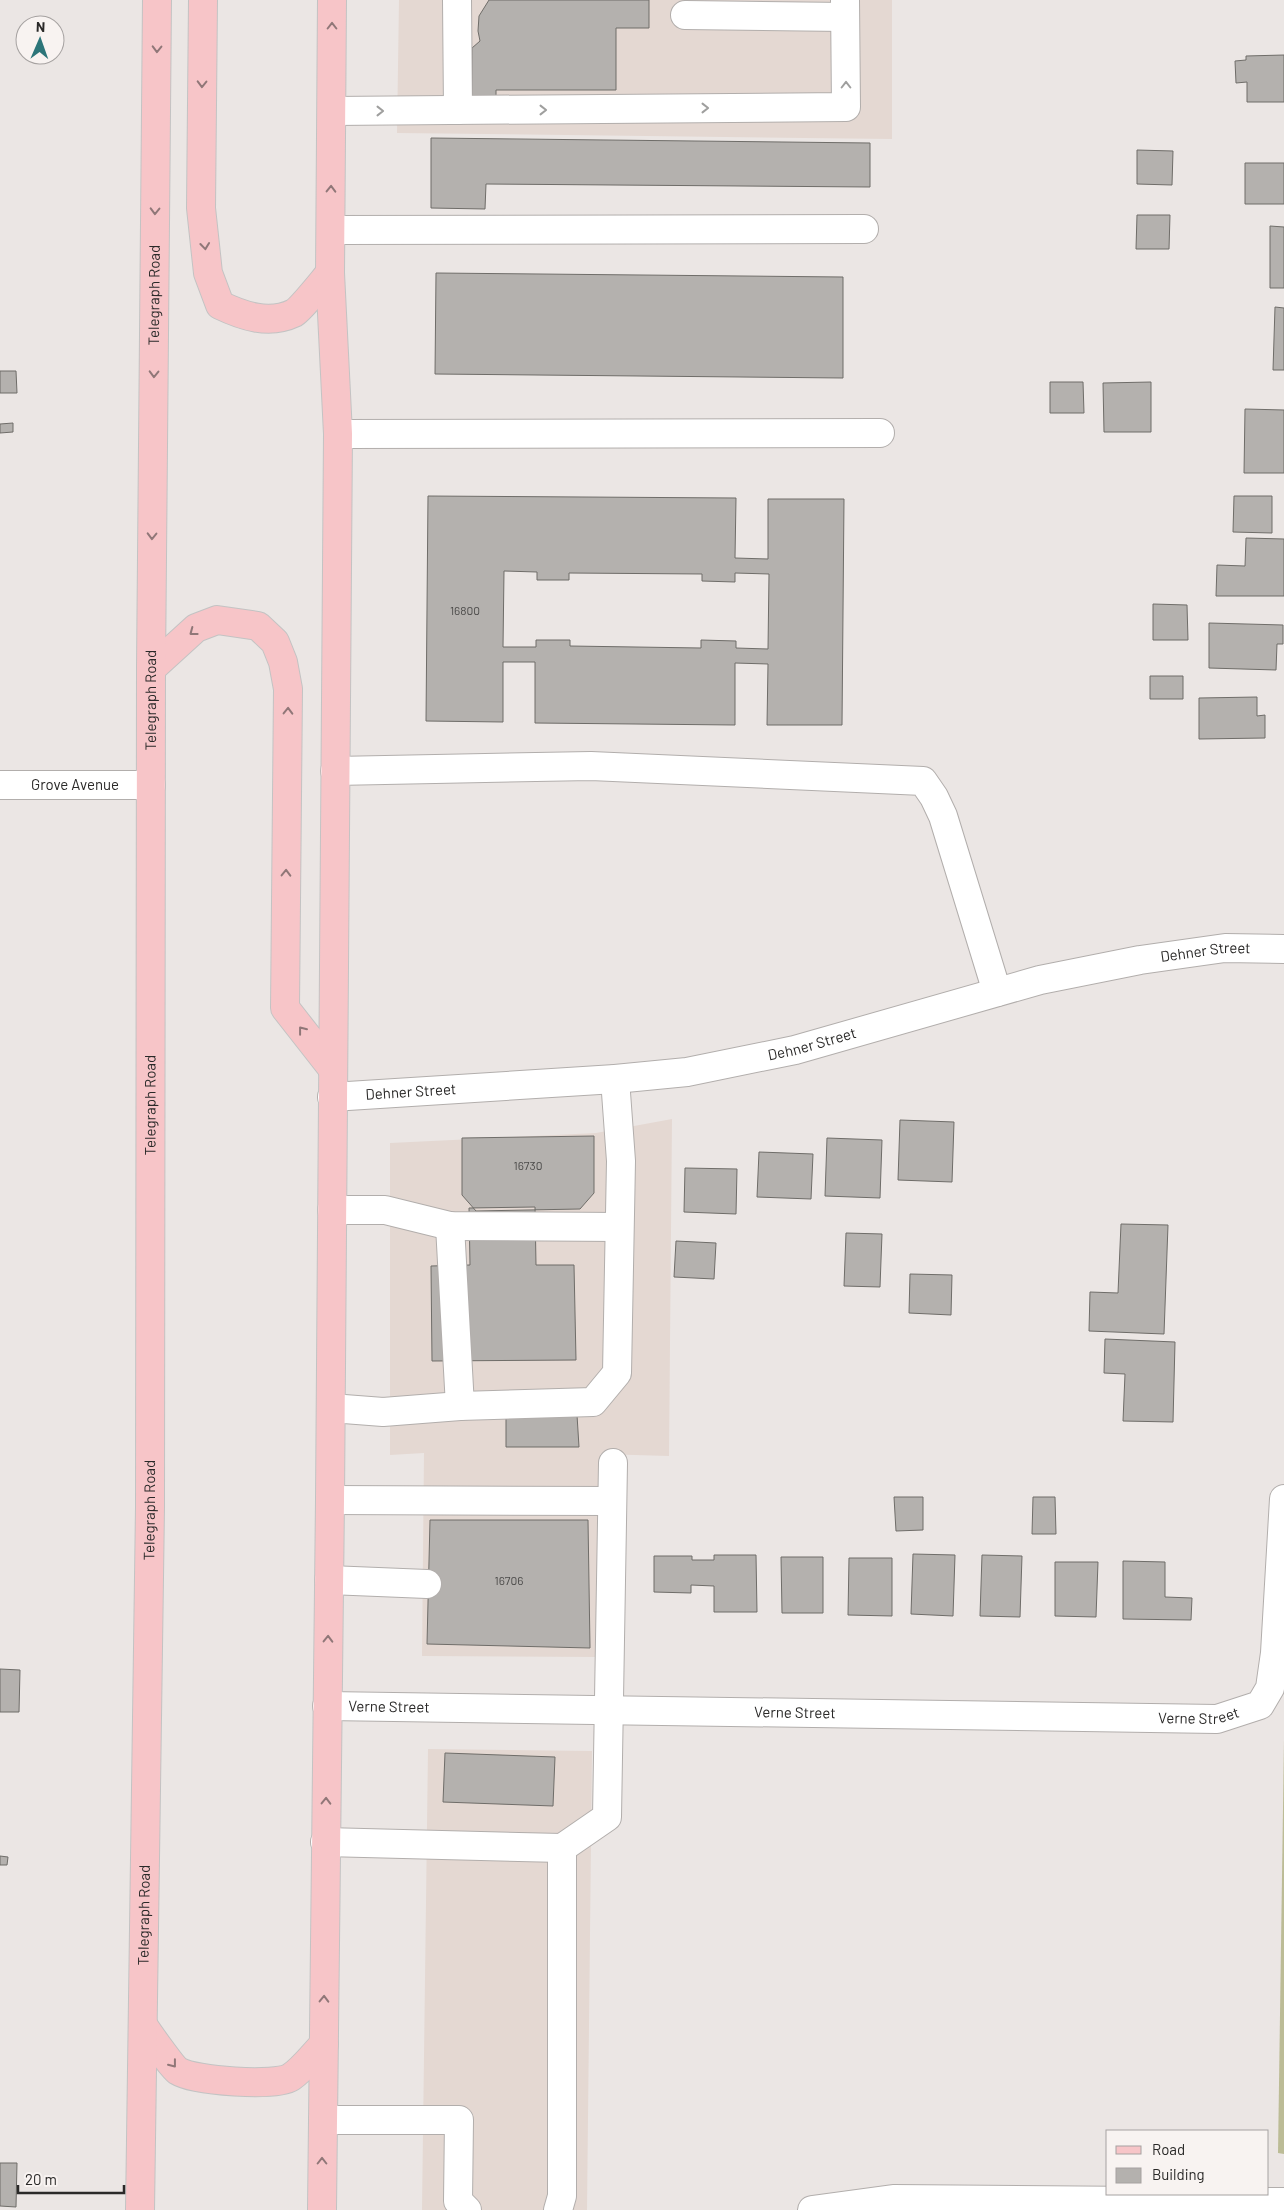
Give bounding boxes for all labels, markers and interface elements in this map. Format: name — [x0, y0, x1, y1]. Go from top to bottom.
north arrow — [15, 15, 65, 65]
text: N — [36, 18, 45, 35]
one-way arrow — [327, 22, 337, 30]
one-way arrow — [152, 45, 162, 53]
one-way arrow — [197, 80, 207, 88]
one-way arrow — [841, 81, 851, 89]
one-way arrow — [702, 103, 710, 114]
one-way arrow — [377, 105, 385, 116]
one-way arrow — [540, 105, 547, 115]
one-way arrow — [326, 185, 336, 192]
one-way arrow — [150, 208, 160, 215]
one-way arrow — [199, 242, 210, 250]
street label: Telegraph Road — [144, 245, 163, 345]
one-way arrow — [149, 370, 159, 378]
one-way arrow — [147, 532, 157, 540]
house number: 16800 — [450, 603, 480, 617]
one-way arrow — [189, 626, 199, 635]
street label: Telegraph Road — [141, 650, 159, 750]
one-way arrow — [283, 707, 293, 714]
street label: Grove Avenue — [31, 775, 119, 793]
one-way arrow — [281, 869, 291, 877]
street label: Dehner Street — [1159, 938, 1251, 965]
street label: Dehner Street — [766, 1023, 858, 1063]
one-way arrow — [300, 1027, 308, 1036]
street label: Telegraph Road — [140, 1055, 159, 1155]
street label: Dehner Street — [365, 1079, 457, 1103]
house number: 16730 — [513, 1158, 543, 1172]
street label: Telegraph Road — [139, 1460, 158, 1561]
house number: 16706 — [494, 1573, 524, 1587]
one-way arrow — [323, 1635, 333, 1642]
street label: Verne Street — [348, 1696, 430, 1716]
street label: Verne Street — [754, 1702, 836, 1721]
street label: Verne Street — [1158, 1702, 1241, 1727]
one-way arrow — [321, 1797, 331, 1805]
street label: Telegraph Road — [133, 1865, 153, 1965]
one-way arrow — [319, 1995, 329, 2002]
one-way arrow — [167, 2058, 175, 2067]
legend — [1106, 2130, 1269, 2195]
text: Road — [1152, 2140, 1185, 2158]
one-way arrow — [317, 2157, 328, 2165]
scale bar — [18, 2162, 124, 2194]
text: Building — [1152, 2165, 1205, 2183]
text: 20 m — [25, 2170, 57, 2188]

